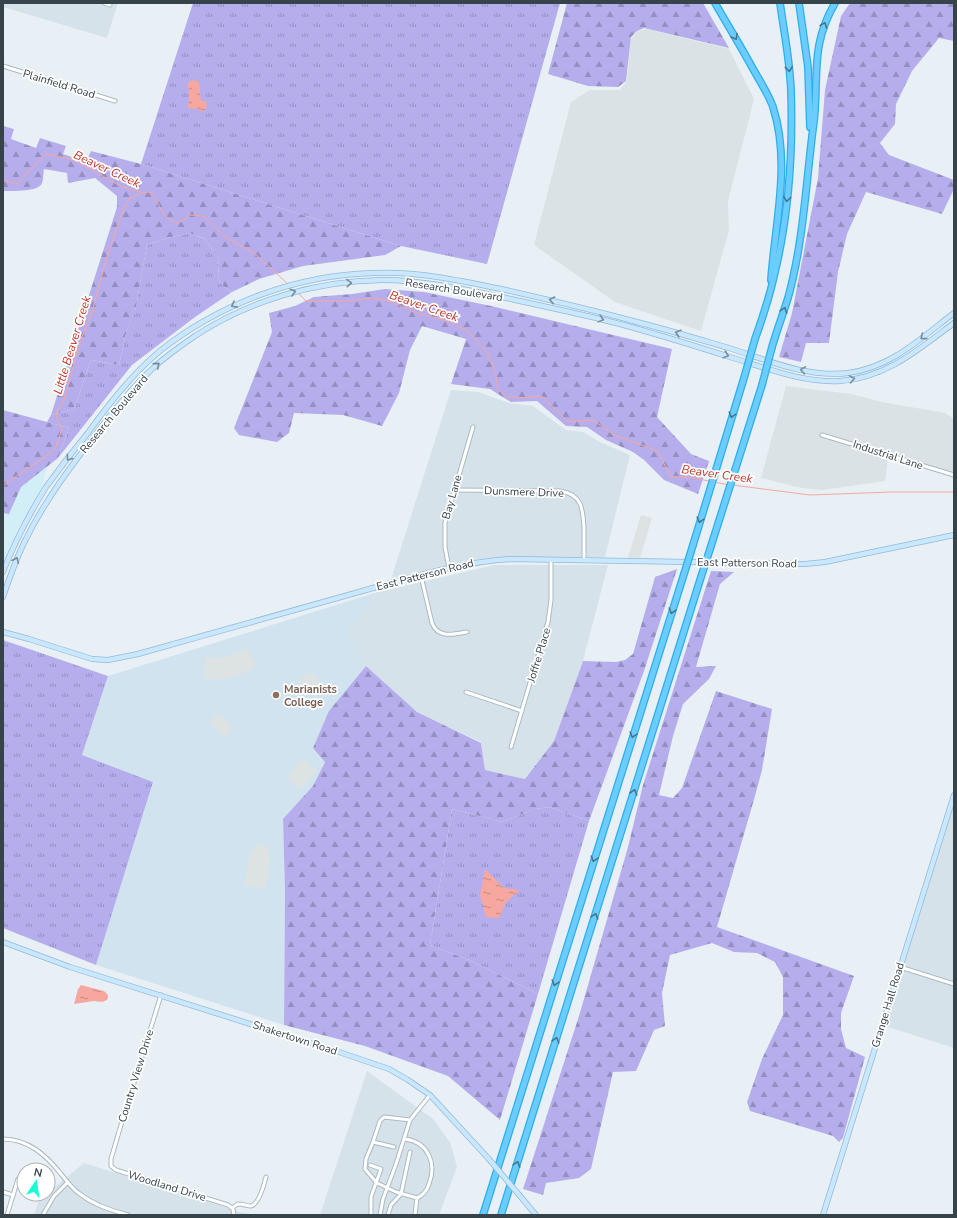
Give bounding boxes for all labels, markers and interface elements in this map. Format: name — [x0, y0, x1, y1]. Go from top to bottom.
one-way arrow — [819, 22, 828, 29]
one-way arrow — [730, 33, 737, 40]
street label: Plainfield Road — [21, 66, 97, 102]
one-way arrow — [784, 66, 793, 72]
water label: Beaver Creek — [71, 147, 144, 192]
one-way arrow — [783, 196, 792, 202]
street label: Research Boulevard — [404, 275, 504, 305]
one-way arrow — [346, 278, 352, 287]
water label: Beaver Creek — [387, 287, 461, 326]
one-way arrow — [290, 289, 296, 297]
water label: Little Beaver Creek — [49, 293, 95, 396]
one-way arrow — [549, 297, 556, 305]
one-way arrow — [231, 300, 238, 308]
one-way arrow — [779, 306, 788, 313]
one-way arrow — [598, 315, 604, 323]
one-way arrow — [675, 329, 682, 338]
one-way arrow — [920, 332, 927, 339]
one-way arrow — [722, 350, 729, 359]
one-way arrow — [152, 362, 159, 369]
one-way arrow — [800, 366, 806, 375]
street label: Research Boulevard — [77, 371, 151, 457]
one-way arrow — [849, 375, 855, 384]
one-way arrow — [729, 412, 737, 419]
street label: Industrial Lane — [851, 437, 925, 473]
one-way arrow — [67, 453, 74, 460]
water label: Beaver Creek — [680, 461, 755, 487]
street label: Bay Lane — [439, 473, 466, 521]
street label: Dunsmere Drive — [484, 483, 564, 501]
one-way arrow — [696, 516, 705, 523]
street label: East Patterson Road — [697, 555, 797, 571]
street label: East Patterson Road — [375, 556, 475, 594]
one-way arrow — [11, 557, 19, 565]
one-way arrow — [668, 607, 677, 614]
street label: Joffre Place — [523, 626, 554, 685]
place label: Marianists College — [284, 682, 337, 710]
marker: Marianists College — [271, 690, 281, 700]
one-way arrow — [629, 731, 638, 738]
one-way arrow — [629, 789, 638, 796]
one-way arrow — [590, 855, 599, 862]
one-way arrow — [590, 913, 599, 920]
street label: Grange Hall Road — [868, 961, 908, 1049]
one-way arrow — [552, 979, 560, 986]
street label: Shakertown Road — [251, 1017, 339, 1059]
street label: Country View Drive — [115, 1028, 157, 1124]
one-way arrow — [551, 1037, 560, 1044]
one-way arrow — [512, 1161, 521, 1168]
north arrow — [16, 1162, 56, 1202]
text: N — [32, 1165, 44, 1181]
street label: Woodland Drive — [126, 1167, 208, 1205]

